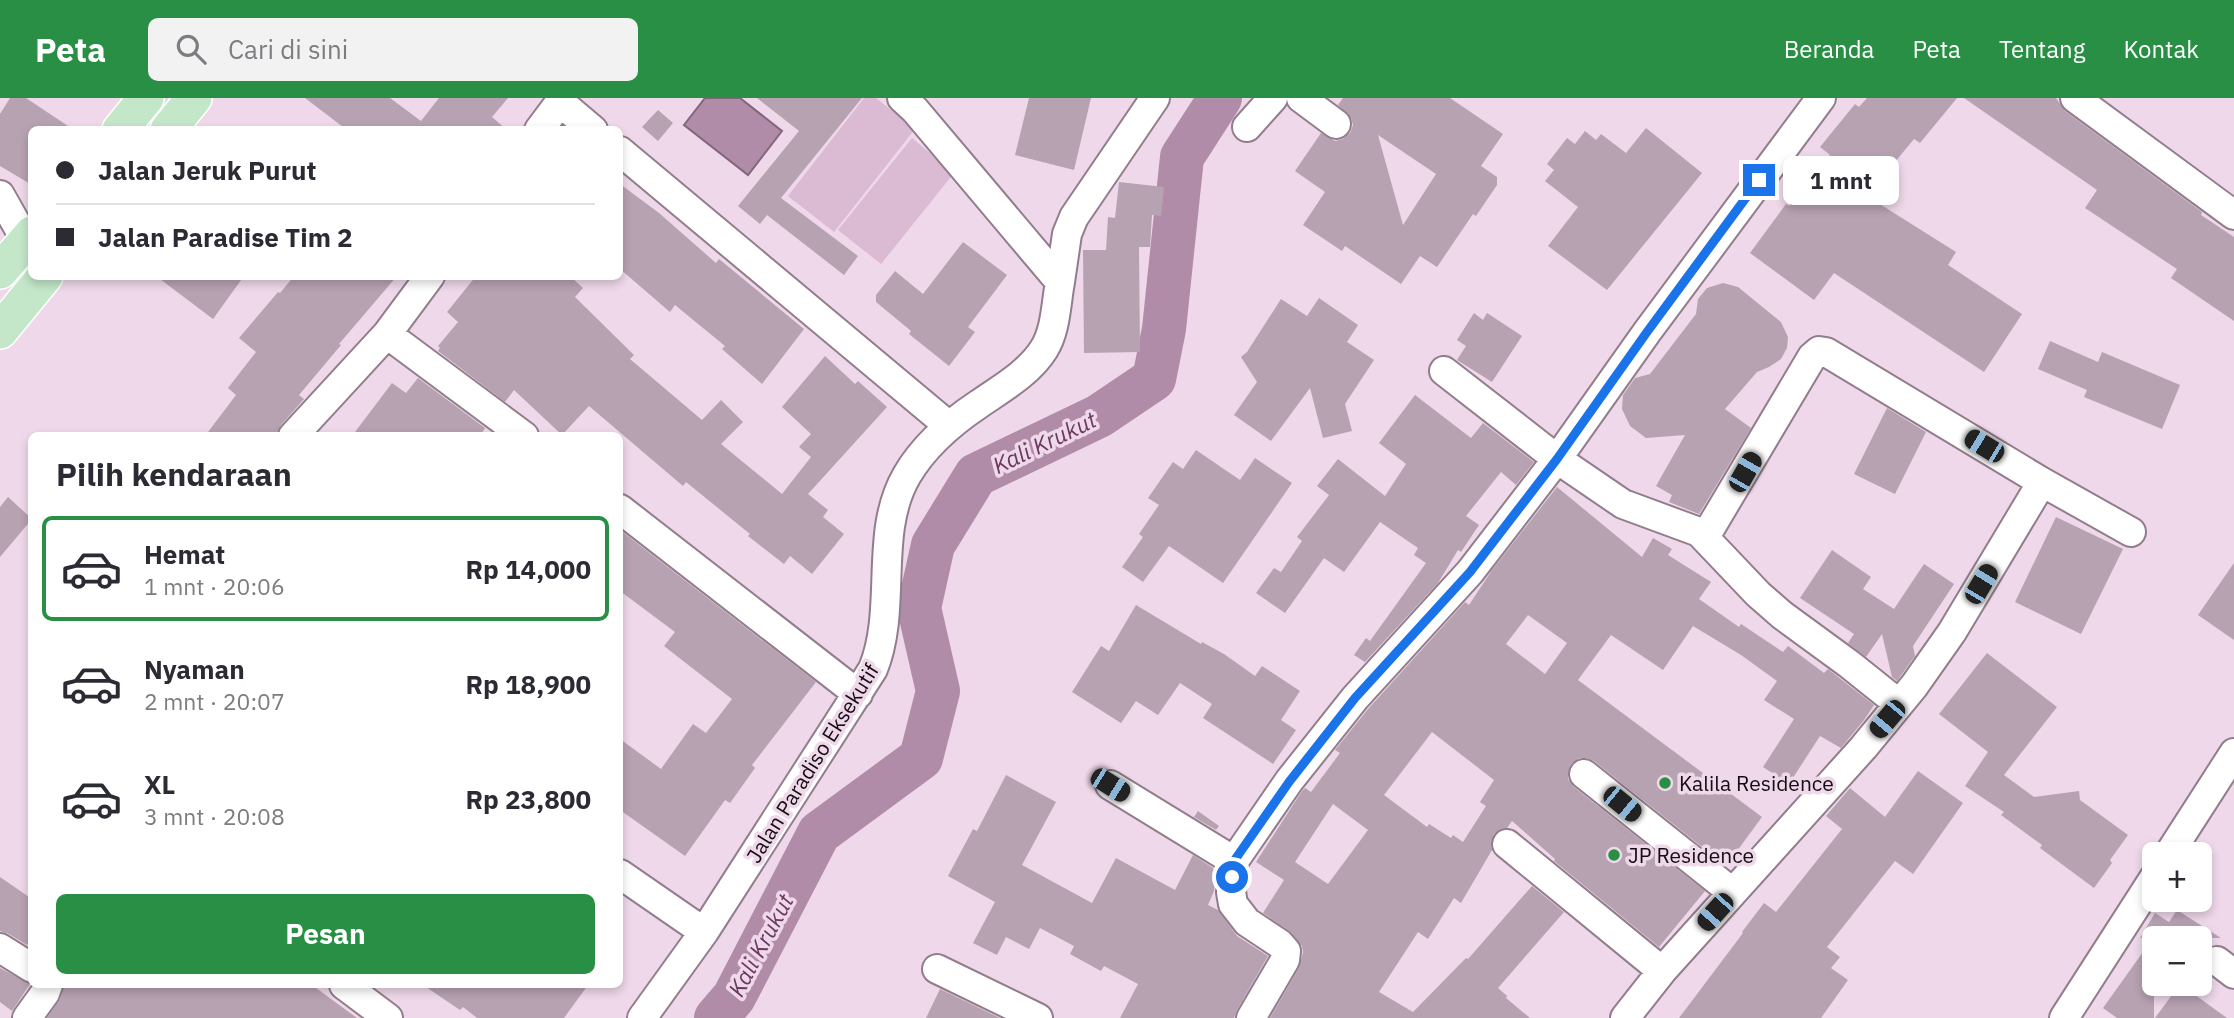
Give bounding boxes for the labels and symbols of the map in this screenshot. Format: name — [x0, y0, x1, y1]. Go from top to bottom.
callout: 1 mnt — [1784, 155, 1899, 204]
route end — [1743, 164, 1775, 196]
water label: Kali Krukut — [987, 404, 1101, 480]
car — [1961, 426, 2008, 466]
car — [1726, 449, 1765, 495]
car — [1962, 561, 2001, 607]
street label: Jalan Paradiso Eksekutif — [739, 658, 885, 868]
car — [1866, 696, 1909, 742]
car — [1087, 765, 1134, 805]
place label: Kalila Residence — [1679, 769, 1834, 797]
marker: Kalila Residence — [1657, 775, 1673, 791]
car — [1600, 783, 1645, 825]
place label: JP Residence — [1628, 841, 1754, 869]
marker: JP Residence — [1606, 847, 1622, 863]
route start — [1216, 861, 1248, 893]
water label: Kali Krukut — [721, 888, 800, 1001]
car — [1694, 889, 1737, 935]

